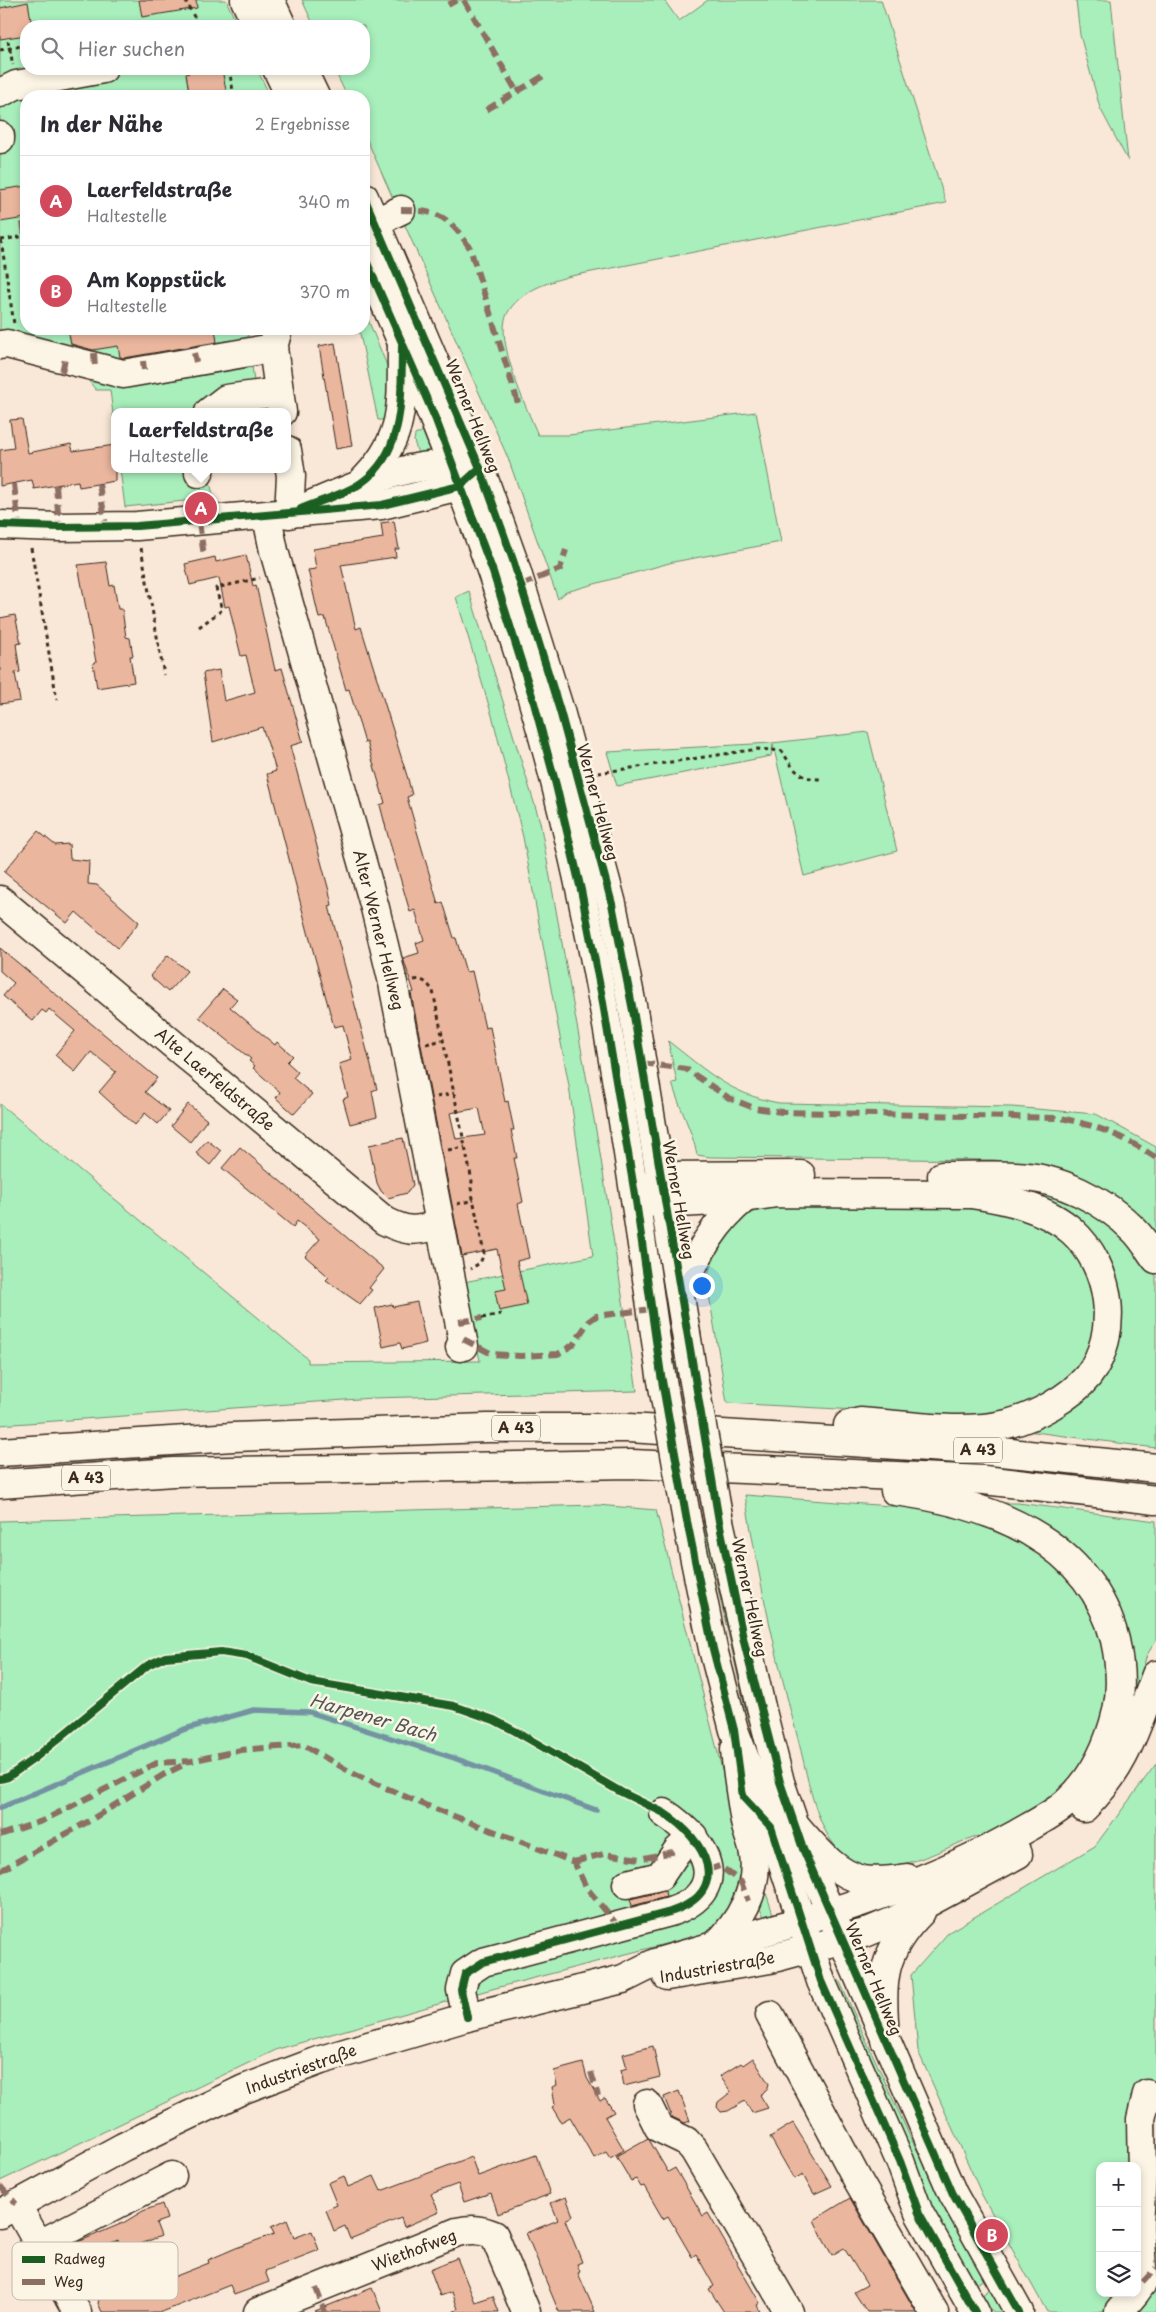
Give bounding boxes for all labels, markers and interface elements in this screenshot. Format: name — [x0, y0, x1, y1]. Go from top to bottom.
search box — [20, 20, 370, 75]
icon: search — [38, 34, 66, 62]
text: Hier suchen — [78, 34, 185, 62]
text: In der Nähe — [40, 107, 162, 139]
text: 2 Ergebnisse — [255, 111, 350, 135]
text: Laerfeldstraße — [87, 175, 232, 203]
text: A — [50, 189, 62, 213]
text: 340 m — [298, 189, 350, 213]
text: Haltestelle — [87, 203, 167, 227]
text: Am Koppstück — [87, 265, 226, 293]
text: B — [51, 279, 61, 303]
text: 370 m — [300, 279, 350, 303]
text: Haltestelle — [87, 293, 167, 317]
street label: Werner Hellweg — [440, 355, 508, 476]
popup — [111, 408, 291, 473]
text: Laerfeldstraße — [128, 415, 274, 443]
text: Haltestelle — [128, 443, 209, 467]
pin: A — [185, 489, 217, 527]
street label: Werner Hellweg — [572, 740, 626, 863]
street label: Alter Werner Hellweg — [348, 847, 412, 1013]
street label: Alte Laerfeldstraße — [151, 1021, 281, 1135]
street label: Werner Hellweg — [658, 1138, 702, 1261]
your location — [689, 1273, 715, 1299]
road number: A 43 — [492, 1416, 540, 1440]
road number: A 43 — [954, 1438, 1002, 1462]
road number: A 43 — [62, 1466, 110, 1490]
street label: Werner Hellweg — [727, 1536, 775, 1659]
water label: Harpener Bach — [307, 1686, 440, 1748]
street label: Werner Hellweg — [840, 1918, 910, 2039]
street label: Industriestraße — [657, 1944, 776, 1988]
street label: Industriestraße — [242, 2037, 359, 2099]
map controls — [1096, 2162, 1141, 2297]
button: + — [1096, 2162, 1141, 2207]
button: − — [1096, 2207, 1141, 2252]
pin: B — [976, 2216, 1008, 2254]
street label: Wiethofweg — [368, 2222, 460, 2276]
legend — [12, 2242, 178, 2300]
text: Radweg — [54, 2248, 106, 2269]
button: layers — [1096, 2252, 1141, 2297]
text: Weg — [54, 2271, 83, 2292]

